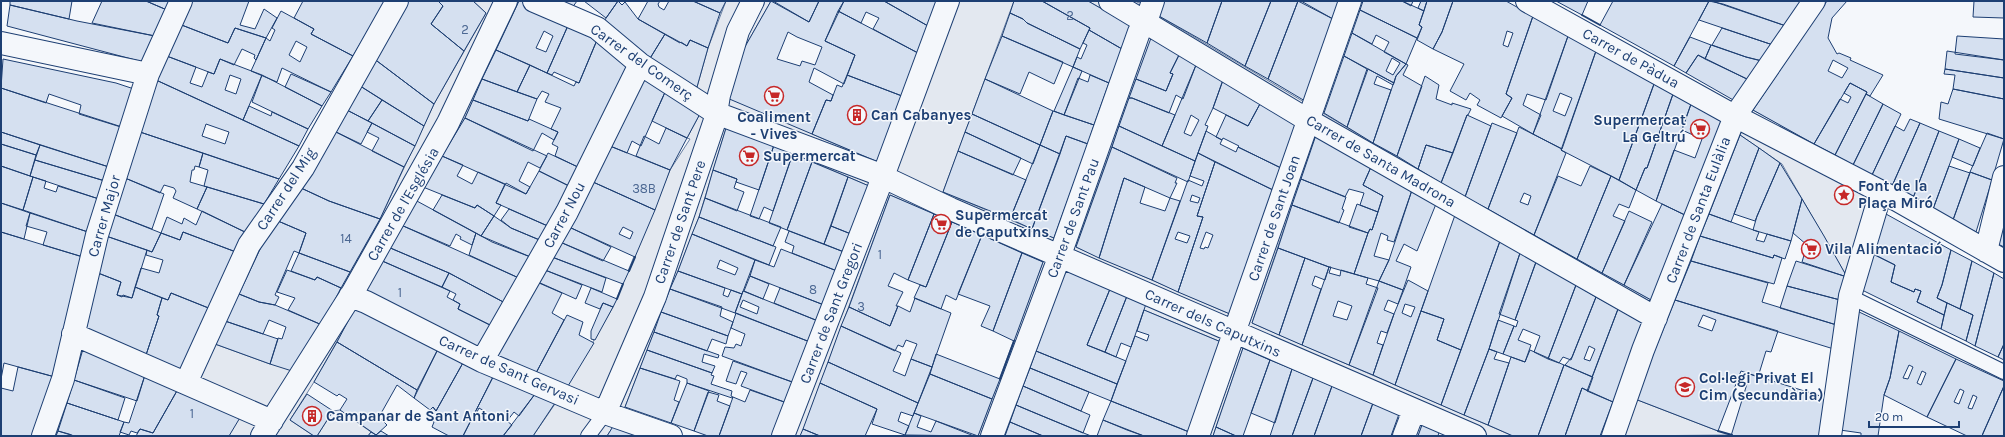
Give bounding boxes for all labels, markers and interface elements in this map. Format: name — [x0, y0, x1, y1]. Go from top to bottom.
house number: 2 — [1066, 8, 1074, 23]
street label: Carrer del Comerç — [587, 20, 697, 104]
house number: 2 — [461, 22, 469, 37]
street label: Carrer de Pàdua — [1579, 24, 1683, 92]
supermarket icon: Coaliment - Vives — [763, 85, 785, 107]
building icon: Can Cabanyes — [846, 104, 868, 126]
place label: Can Cabanyes — [871, 106, 972, 124]
place label: Coaliment - Vives — [737, 108, 811, 143]
street label: Carrer de Santa Madrona — [1303, 111, 1459, 211]
place label: Supermercat La Geltrú — [1593, 111, 1686, 146]
supermarket icon: Supermercat La Geltrú — [1689, 118, 1711, 140]
street label: Carrer de Santa Eulàlia — [1662, 134, 1734, 286]
street label: Carrer del Mig — [253, 144, 320, 234]
street label: Carrer de l'Església — [363, 144, 443, 264]
supermarket icon: Supermercat — [738, 145, 760, 167]
place label: Supermercat — [763, 147, 856, 165]
street label: Carrer de Sant Joan — [1244, 153, 1304, 283]
street label: Carrer de Sant Pau — [1043, 156, 1103, 280]
street label: Carrer de Sant Pere — [650, 158, 710, 286]
street label: Carrer Major — [84, 172, 124, 259]
place label: Font de la Plaça Miró — [1858, 177, 1933, 212]
street label: Carrer Nou — [539, 179, 589, 251]
house number: 38B — [632, 181, 656, 196]
place icon: Font de la Plaça Miró — [1833, 184, 1855, 206]
place label: Supermercat de Caputxins — [955, 206, 1049, 241]
supermarket icon: Supermercat de Caputxins — [930, 213, 952, 235]
house number: 14 — [340, 231, 352, 246]
supermarket icon: Vila Alimentació — [1800, 238, 1822, 260]
street label: Carrer de Sant Gregori — [796, 240, 866, 386]
place label: Vila Alimentació — [1825, 240, 1943, 258]
house number: 1 — [878, 247, 882, 262]
house number: 8 — [809, 282, 817, 297]
house number: 1 — [398, 285, 402, 300]
street label: Carrer dels Caputxins — [1142, 285, 1284, 361]
house number: 3 — [857, 299, 865, 314]
street label: Carrer de Sant Gervasi — [436, 331, 582, 409]
place label: Col·legi Privat El Cim (secundària) — [1699, 369, 1824, 404]
school or university icon: Col·legi Privat El Cim (secundària) — [1674, 376, 1696, 398]
scale bar — [1869, 403, 1959, 429]
building icon: Campanar de Sant Antoni — [301, 405, 323, 427]
house number: 1 — [190, 406, 194, 421]
place label: Campanar de Sant Antoni — [326, 407, 510, 425]
text: 20 m — [1875, 410, 1903, 424]

